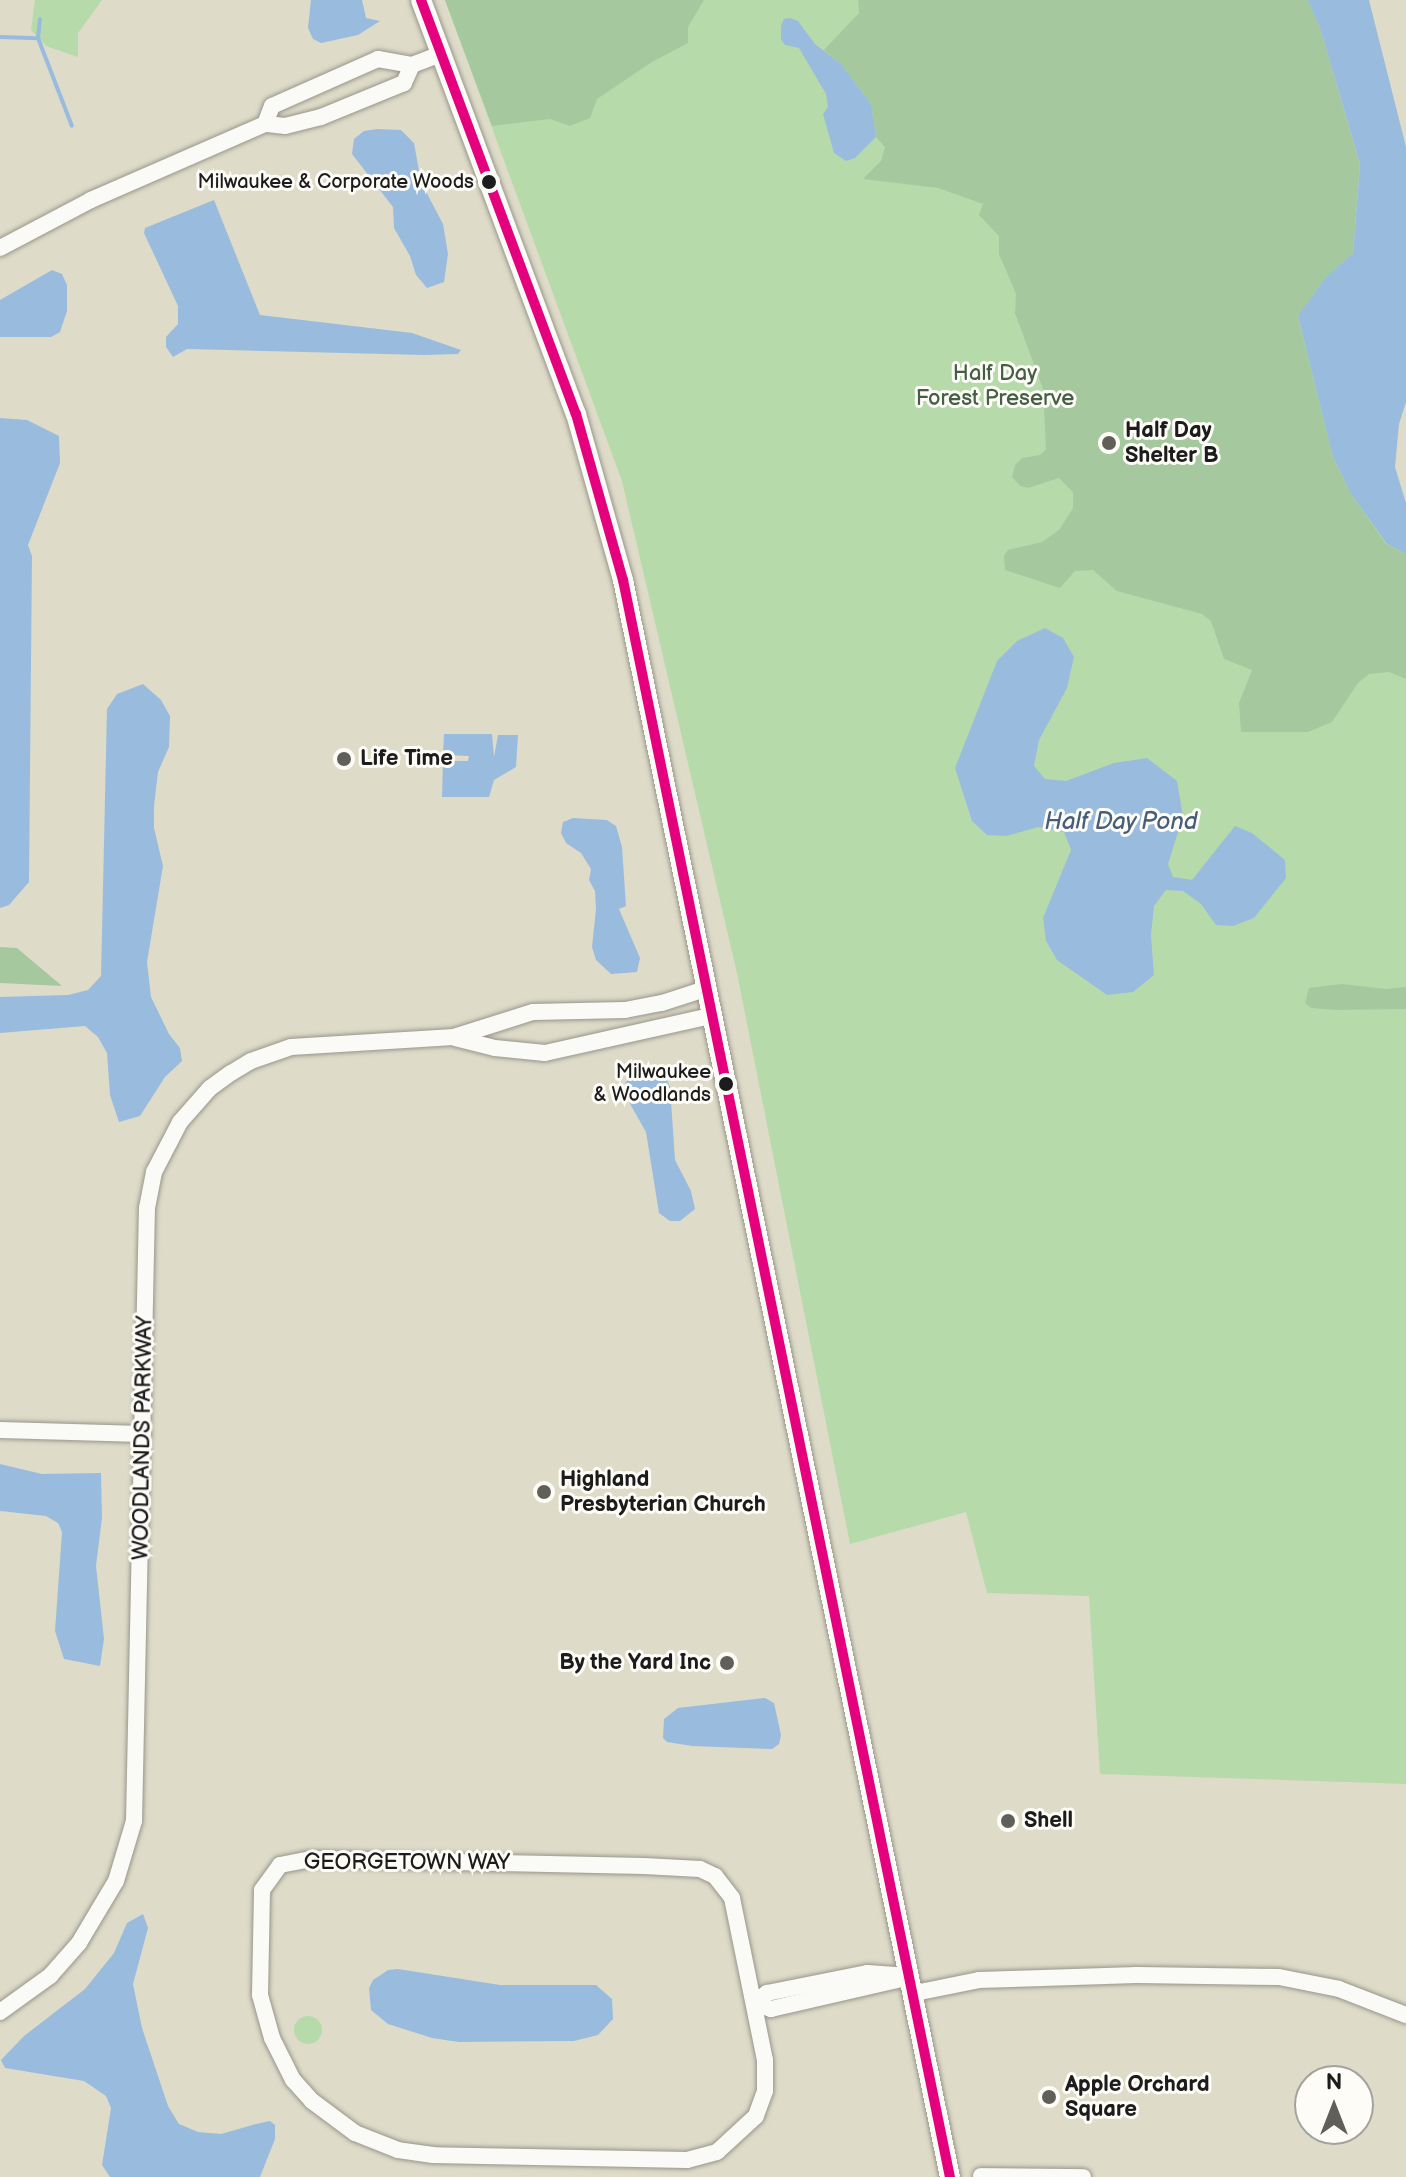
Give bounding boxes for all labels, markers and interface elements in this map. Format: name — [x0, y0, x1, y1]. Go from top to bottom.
place label: Milwaukee & Corporate Woods — [197, 170, 474, 194]
marker: Milwaukee & Corporate Woods — [481, 174, 497, 190]
park label: Half Day Forest Preserve — [916, 360, 1074, 412]
place label: Half Day Shelter B — [1125, 417, 1218, 468]
marker: Half Day Shelter B — [1100, 434, 1118, 452]
place label: Life Time — [360, 746, 453, 772]
marker: Life Time — [335, 750, 353, 768]
water label: Half Day Pond — [1044, 808, 1198, 836]
place label: Milwaukee & Woodlands — [593, 1060, 711, 1107]
marker: Milwaukee & Woodlands — [718, 1076, 734, 1092]
street label: WOODLANDS PARKWAY — [128, 1316, 158, 1560]
place label: Highland Presbyterian Church — [560, 1466, 766, 1518]
marker: Highland Presbyterian Church — [535, 1483, 553, 1501]
place label: By the Yard Inc — [559, 1650, 711, 1676]
marker: By the Yard Inc — [718, 1654, 736, 1672]
place label: Shell — [1024, 1808, 1073, 1834]
marker: Shell — [999, 1812, 1017, 1830]
street label: GEORGETOWN WAY — [303, 1850, 511, 1876]
north arrow — [1294, 2065, 1374, 2145]
text: N — [1326, 2069, 1342, 2096]
place label: Apple Orchard Square — [1065, 2071, 1210, 2122]
marker: Apple Orchard Square — [1040, 2088, 1058, 2106]

